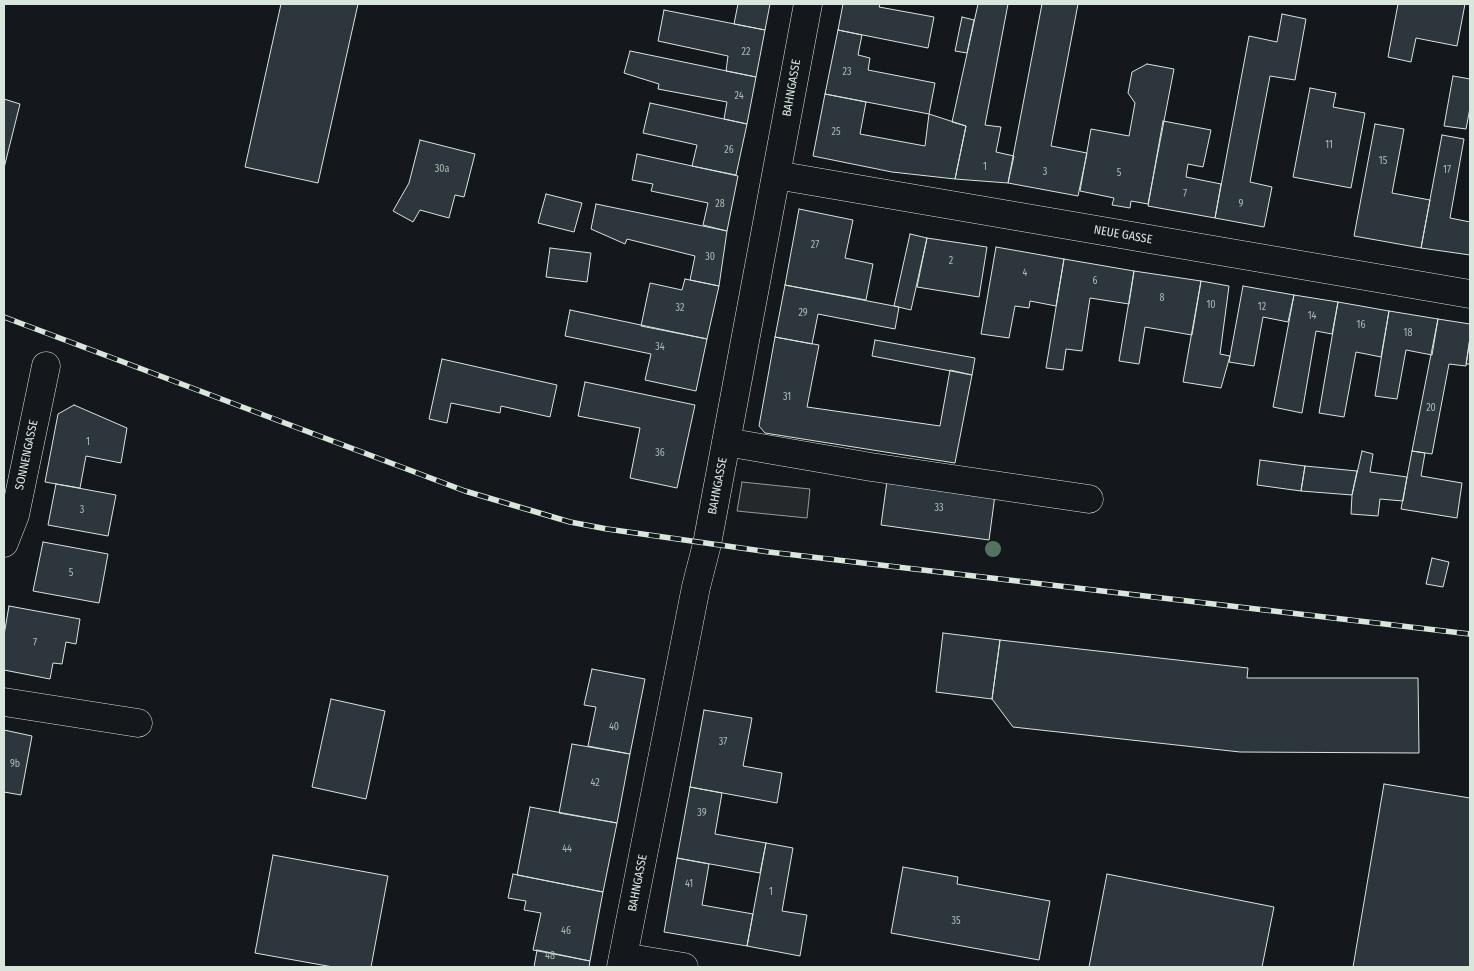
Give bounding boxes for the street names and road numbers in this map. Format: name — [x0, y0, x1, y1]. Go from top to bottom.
street label: BAHNGASSE — [780, 58, 804, 118]
street label: NEUE GASSE — [1093, 223, 1153, 247]
street label: SONNENGASSE — [13, 419, 41, 491]
street label: BAHNGASSE — [705, 456, 731, 516]
street label: BAHNGASSE — [625, 853, 651, 913]

